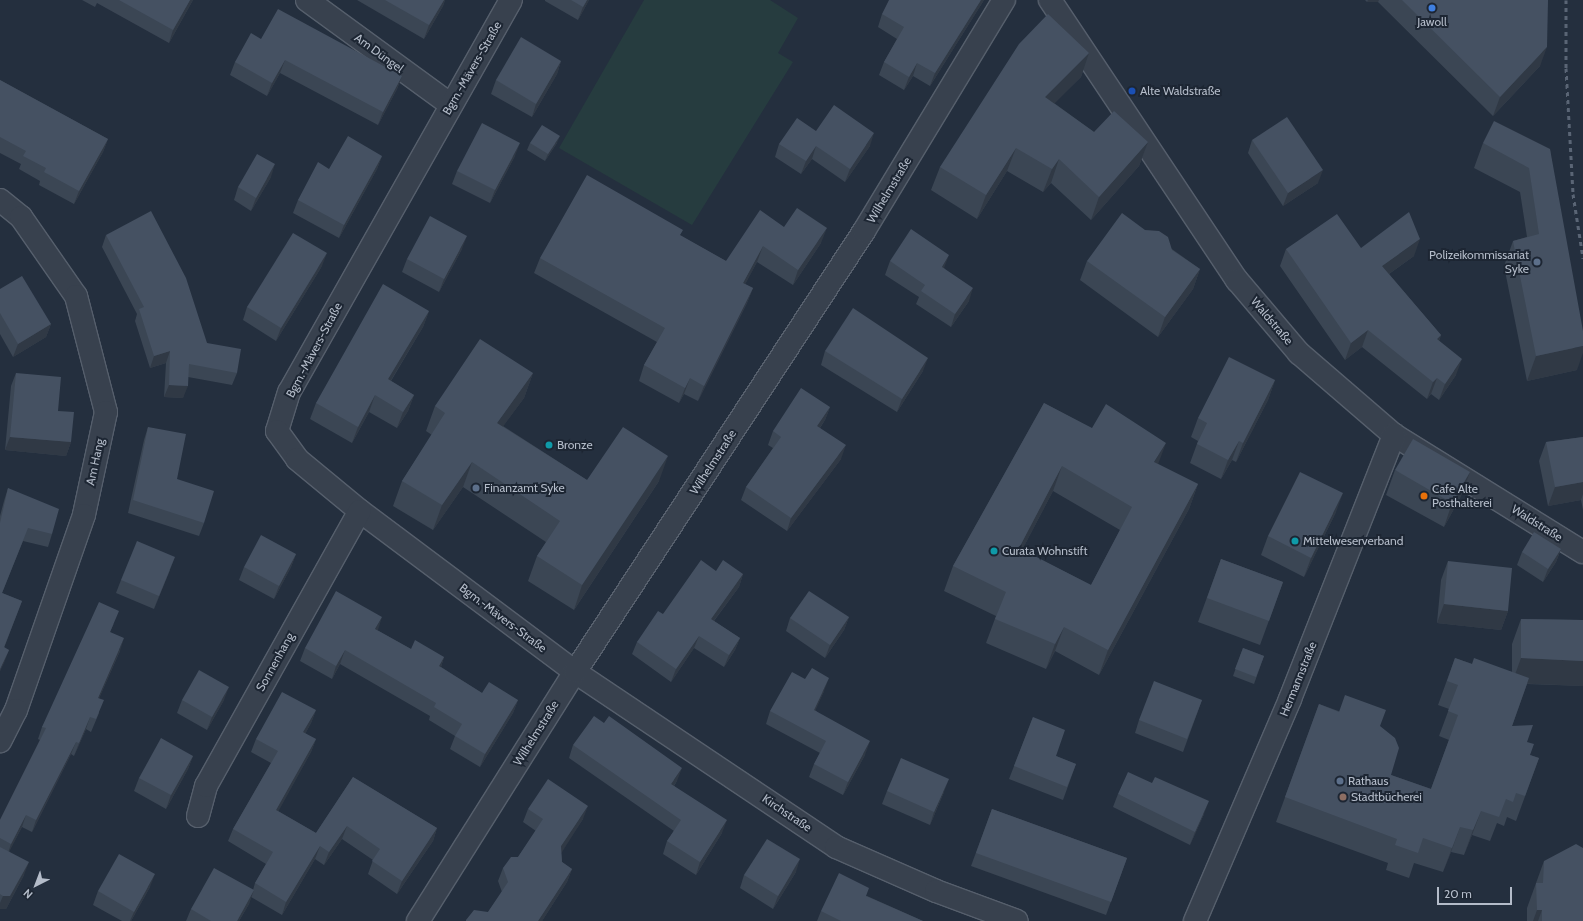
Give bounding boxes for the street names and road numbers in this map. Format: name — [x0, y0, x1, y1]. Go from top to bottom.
street label: Bgm.-Mävers-Straße — [439, 19, 505, 117]
street label: Am Düngel — [352, 30, 406, 76]
street label: Wilhelmstraße — [864, 155, 914, 225]
street label: Waldstraße — [1248, 294, 1296, 348]
street label: Bgm.-Mävers-Straße — [283, 300, 345, 400]
street label: Wilhelmstraße — [687, 427, 739, 497]
street label: Am Hang — [83, 437, 107, 487]
street label: Waldstraße — [1509, 502, 1565, 544]
street label: Bgm.-Mävers-Straße — [457, 581, 549, 655]
street label: Sonnenhang — [253, 630, 297, 694]
street label: Hermannstraße — [1276, 639, 1320, 719]
street label: Wilhelmstraße — [510, 698, 562, 768]
street label: Kirchstraße — [759, 791, 815, 835]

